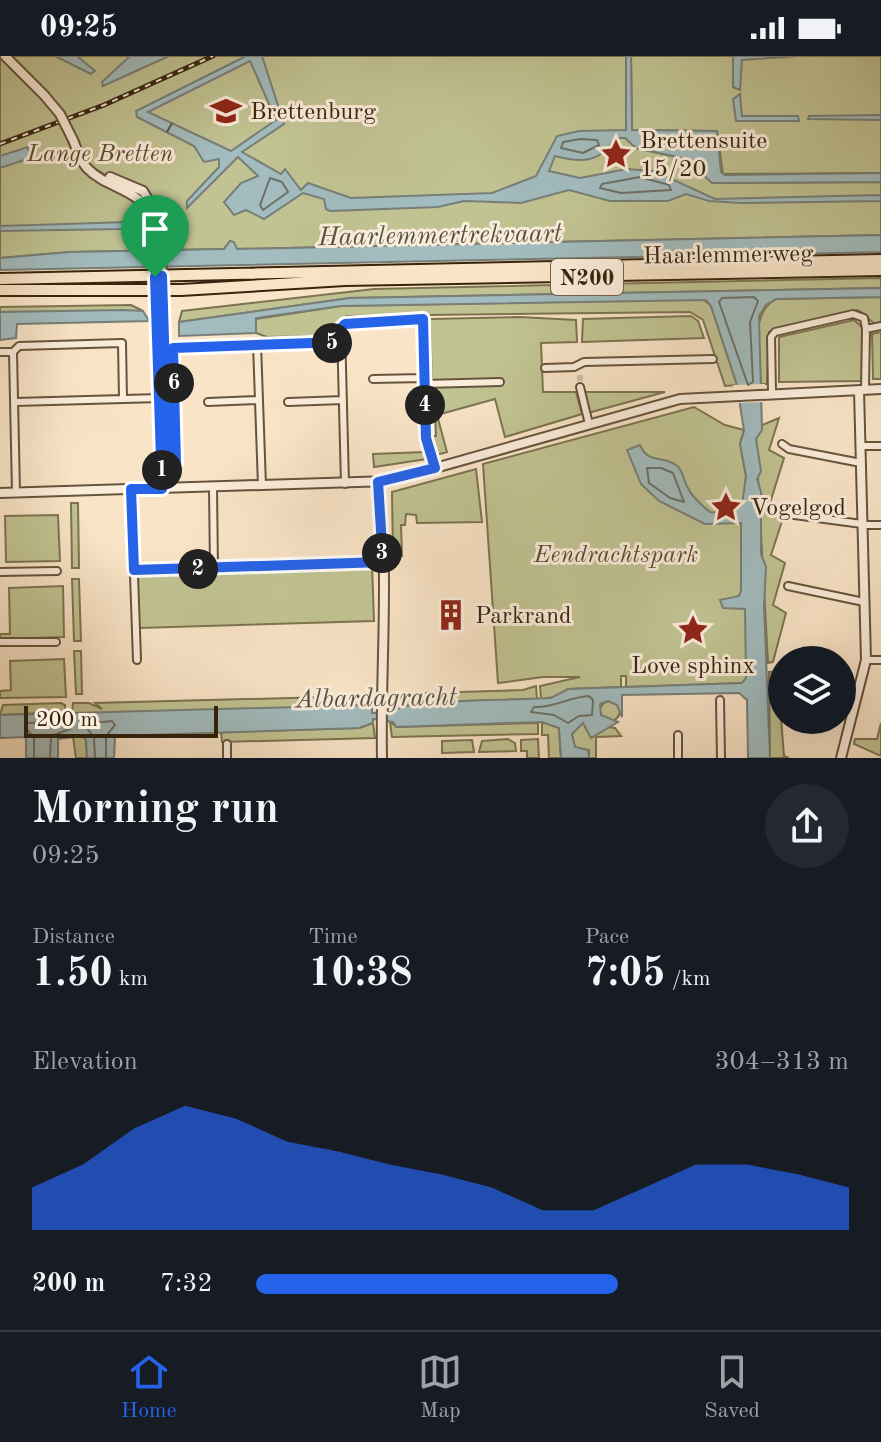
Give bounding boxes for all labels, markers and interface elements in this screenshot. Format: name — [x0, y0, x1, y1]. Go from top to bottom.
text: 09:25 — [40, 13, 118, 43]
school or university icon: Brettenburg — [209, 94, 243, 128]
place label: Brettenburg — [250, 101, 376, 125]
place label: Brettensuite 15/20 — [640, 130, 767, 182]
place icon: Brettensuite 15/20 — [599, 137, 633, 171]
park label: Lange Bretten — [26, 143, 174, 167]
pin — [121, 195, 189, 277]
icon: arrive — [133, 207, 177, 251]
water label: Haarlemmertrekvaart — [317, 221, 563, 251]
street label: Haarlemmerweg — [643, 243, 813, 269]
road number: N200 — [551, 259, 623, 295]
pin: 5 — [312, 323, 352, 363]
text: 5 — [326, 332, 338, 354]
pin: 6 — [154, 363, 194, 403]
text: 6 — [168, 372, 180, 394]
pin: 4 — [405, 385, 445, 425]
text: 4 — [419, 394, 431, 416]
pin: 1 — [142, 450, 182, 490]
text: 1 — [156, 459, 168, 481]
place icon: Vogelgod — [709, 490, 743, 524]
place label: Vogelgod — [750, 497, 846, 521]
pin: 3 — [362, 533, 402, 573]
text: 3 — [376, 542, 388, 564]
park label: Eendrachtspark — [533, 544, 698, 568]
pin: 2 — [178, 549, 218, 589]
text: 2 — [192, 558, 204, 580]
building icon: Parkrand — [434, 598, 468, 632]
place label: Parkrand — [475, 605, 572, 629]
place icon: Love sphinx — [676, 613, 710, 647]
map controls — [768, 646, 856, 734]
button: layers — [768, 646, 856, 734]
place label: Love sphinx — [631, 655, 755, 679]
water label: Albardagracht — [293, 685, 458, 713]
scale bar — [24, 702, 218, 738]
text: 200 m — [36, 709, 98, 731]
button: share — [765, 784, 849, 868]
text: Morning run — [32, 788, 279, 832]
text: 09:25 — [32, 843, 100, 869]
text: Distance — [32, 926, 115, 948]
text: Time — [308, 926, 358, 948]
text: Pace — [585, 926, 629, 948]
text: 1.50 — [32, 955, 113, 995]
text: 10:38 — [308, 955, 412, 995]
text: 7:05 — [585, 955, 665, 995]
text: km — [113, 968, 148, 990]
text: /km — [665, 968, 710, 990]
text: Elevation — [32, 1049, 138, 1075]
text: 304–313 m — [714, 1049, 849, 1075]
text: 200 m — [32, 1271, 105, 1297]
text: 7:32 — [160, 1271, 213, 1297]
tab: Home — [121, 1350, 177, 1425]
tab: Map — [418, 1350, 462, 1425]
tab: Saved — [704, 1350, 760, 1425]

